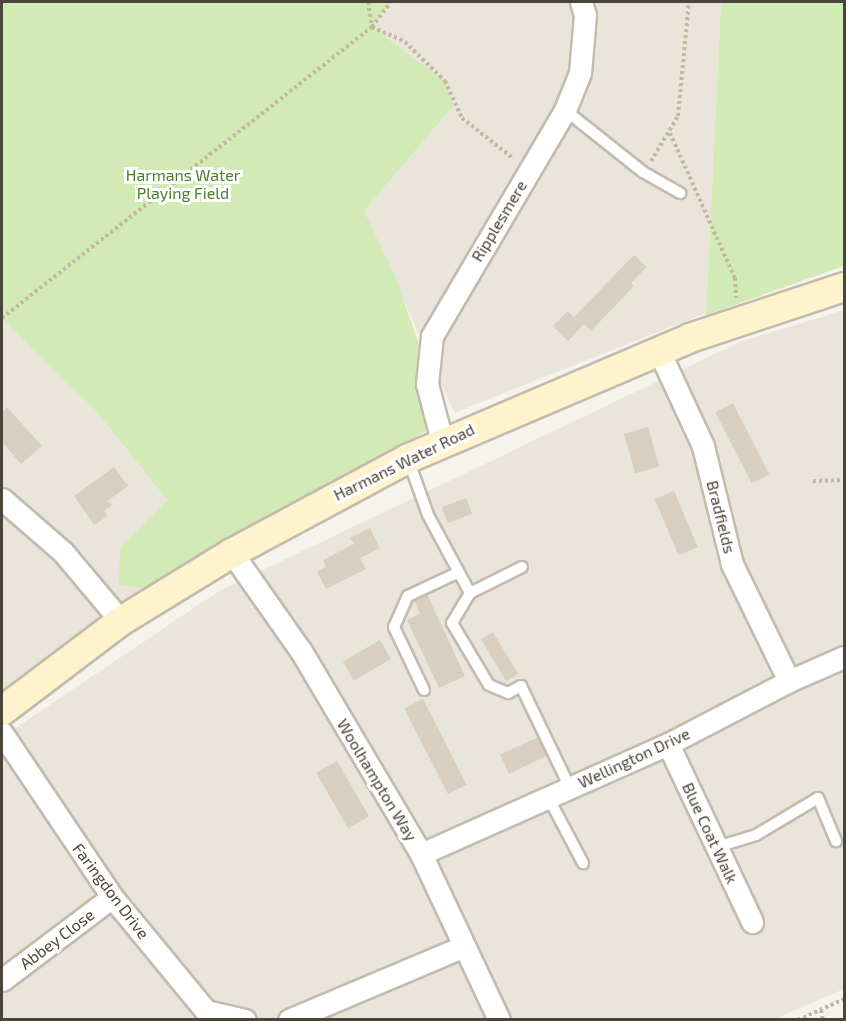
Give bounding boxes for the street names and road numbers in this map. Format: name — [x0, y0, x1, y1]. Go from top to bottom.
street label: Ripplesmere — [467, 177, 531, 265]
street label: Harmans Water Road — [330, 419, 478, 505]
street label: Bradfields — [703, 478, 739, 556]
street label: Woolhampton Way — [333, 715, 421, 845]
street label: Wellington Drive — [575, 724, 693, 792]
street label: Blue Coat Walk — [678, 779, 742, 887]
street label: Faringdon Drive — [69, 839, 153, 943]
street label: Abbey Close — [16, 905, 98, 973]

